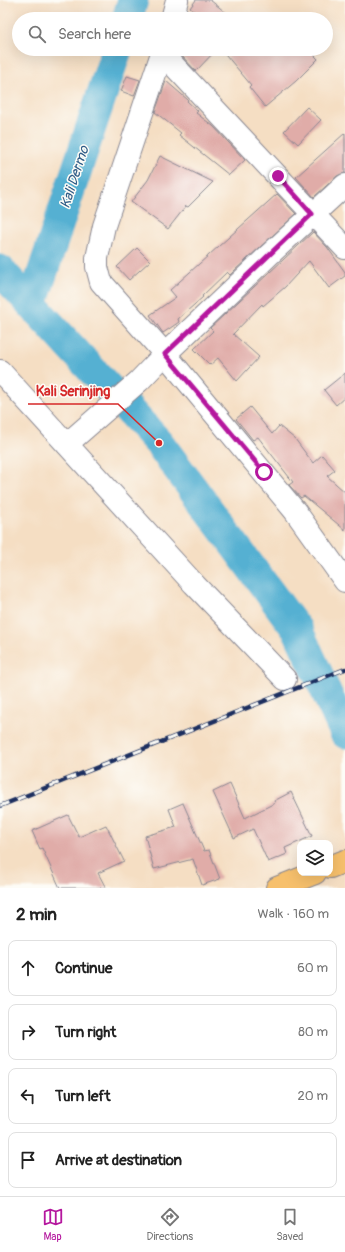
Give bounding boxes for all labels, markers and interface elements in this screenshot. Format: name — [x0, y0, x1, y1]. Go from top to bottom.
search box — [12, 12, 333, 56]
icon: search — [26, 23, 48, 45]
text: Search here — [58, 25, 131, 44]
water label: Kali Dermo — [56, 142, 93, 210]
route end — [269, 167, 287, 185]
callout: Kali Serinjing — [28, 378, 118, 404]
text: Kali Serinjing — [36, 383, 110, 400]
route start — [255, 463, 273, 481]
map controls — [297, 840, 333, 876]
button: layers — [297, 840, 333, 876]
text: 2 min — [16, 904, 57, 925]
text: Walk · 160 m — [258, 906, 329, 922]
icon: ahead — [17, 957, 39, 979]
text: Continue — [55, 959, 113, 978]
text: 60 m — [297, 960, 328, 976]
icon: right — [17, 1021, 39, 1043]
text: Turn right — [55, 1023, 116, 1042]
text: 80 m — [298, 1024, 328, 1040]
icon: left — [17, 1085, 39, 1107]
text: Turn left — [55, 1087, 111, 1106]
text: 20 m — [297, 1088, 328, 1104]
icon: arrive — [17, 1149, 39, 1171]
text: Arrive at destination — [55, 1151, 182, 1170]
tab: Map — [42, 1206, 64, 1243]
tab: Directions — [147, 1206, 193, 1243]
tab: Saved — [276, 1206, 303, 1243]

